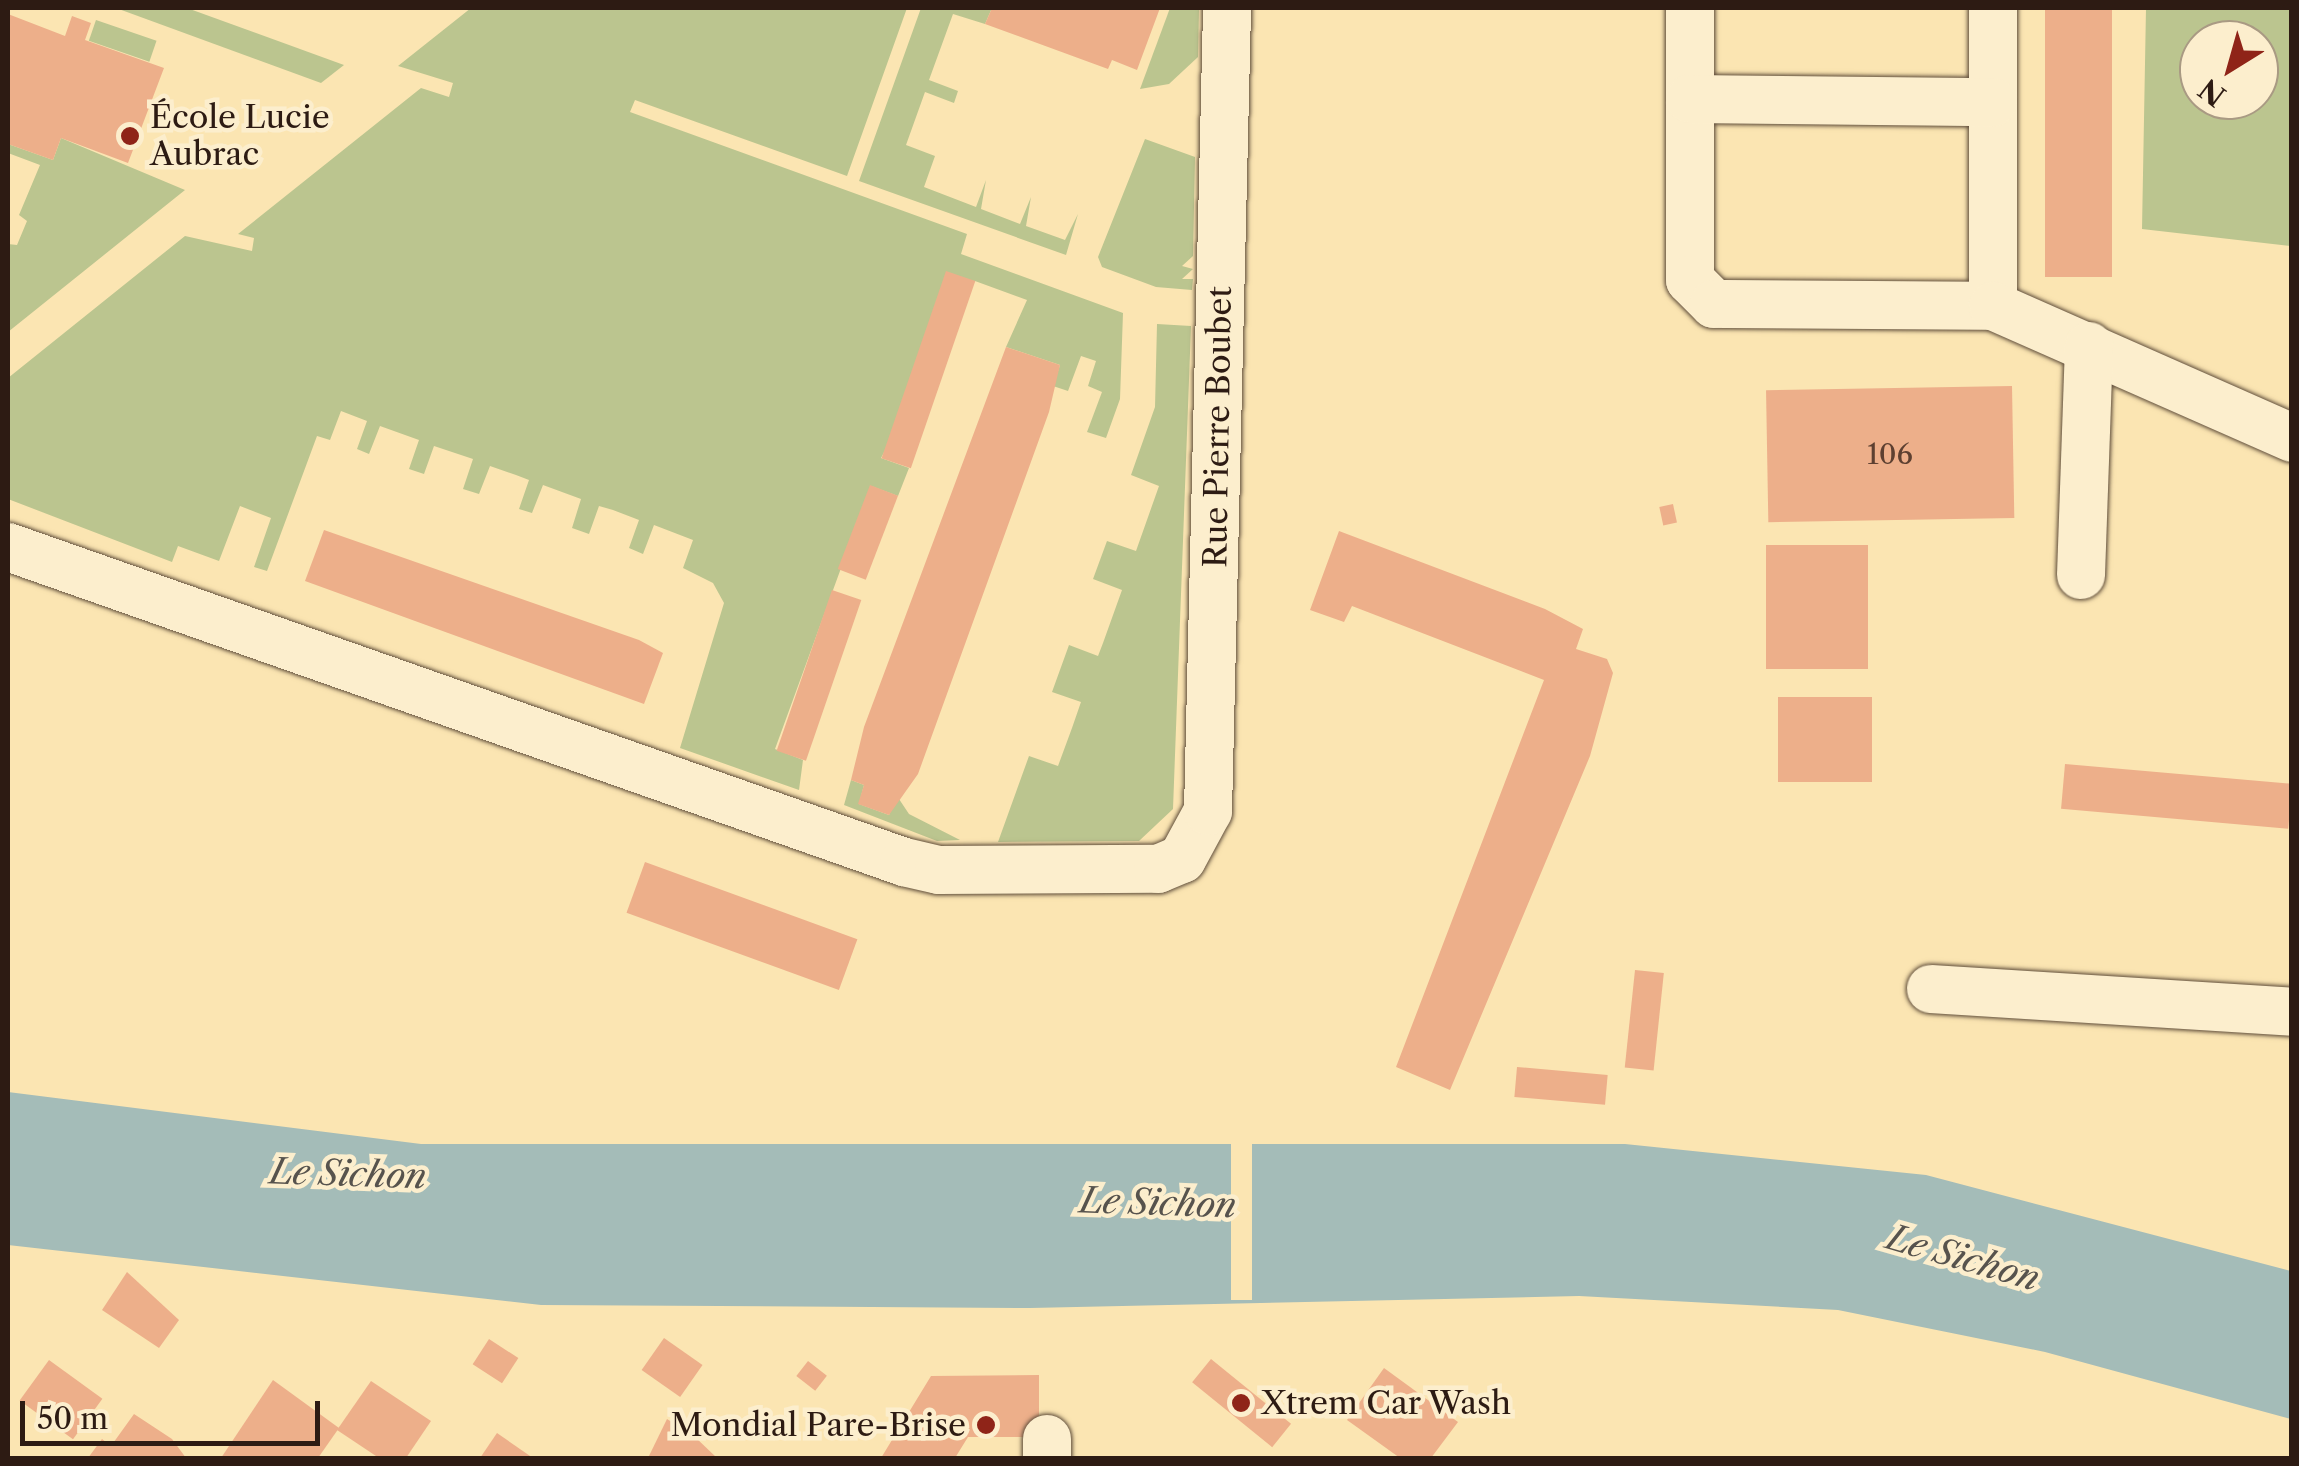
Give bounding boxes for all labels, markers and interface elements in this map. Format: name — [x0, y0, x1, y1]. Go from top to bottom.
north arrow — [2179, 20, 2279, 120]
text: N — [2192, 71, 2232, 113]
place label: École Lucie Aubrac — [150, 99, 330, 174]
marker: École Lucie Aubrac — [119, 125, 141, 147]
street label: Rue Pierre Boubet — [1196, 286, 1240, 568]
house number: 106 — [1867, 437, 1913, 471]
water label: Le Sichon — [269, 1150, 427, 1198]
water label: Le Sichon — [1079, 1179, 1237, 1227]
water label: Le Sichon — [1882, 1216, 2044, 1300]
scale bar — [25, 1381, 325, 1443]
place label: Xtrem Car Wash — [1261, 1384, 1513, 1422]
marker: Xtrem Car Wash — [1230, 1392, 1252, 1414]
text: 50 m — [37, 1400, 108, 1437]
place label: Mondial Pare-Brise — [670, 1406, 966, 1444]
marker: Mondial Pare-Brise — [975, 1414, 997, 1436]

